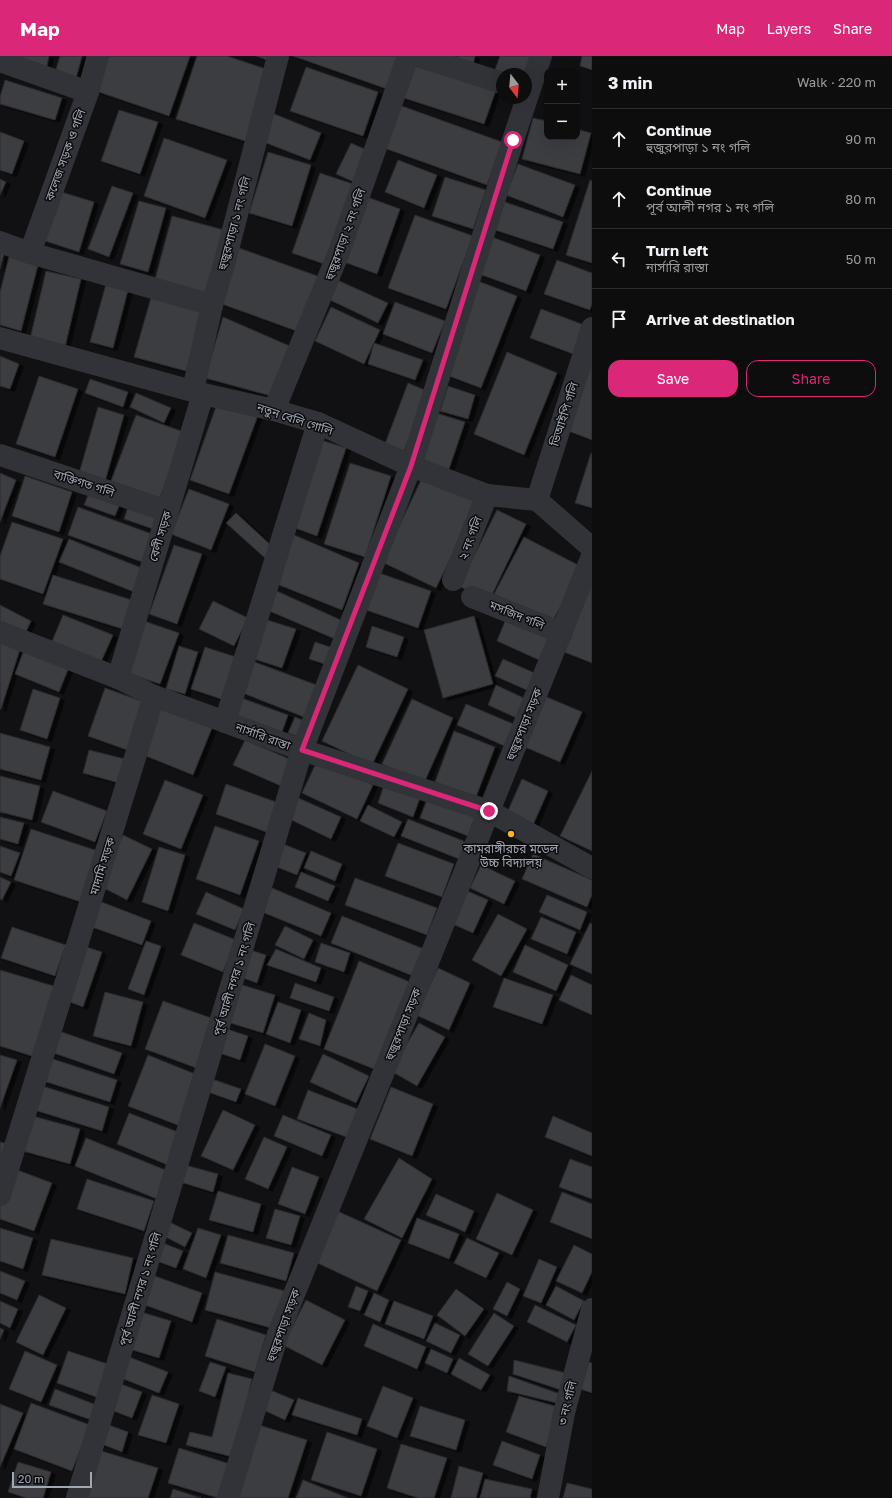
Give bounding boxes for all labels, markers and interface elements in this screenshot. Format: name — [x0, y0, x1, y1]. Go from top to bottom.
text: Map — [20, 17, 60, 40]
text: Map — [716, 20, 745, 37]
text: Layers — [767, 20, 811, 37]
text: Share — [833, 20, 872, 37]
north arrow — [496, 68, 532, 104]
map controls — [544, 68, 580, 140]
button: + — [544, 68, 580, 104]
text: 3 min — [608, 72, 652, 93]
text: Walk · 220 m — [797, 74, 876, 90]
button: − — [544, 104, 580, 140]
street label: কলেজ সড়ক ও গলি — [41, 107, 89, 204]
text: Continue — [646, 121, 712, 139]
icon: ahead — [608, 128, 630, 150]
route start — [504, 131, 522, 149]
text: 90 m — [845, 131, 876, 147]
text: হুজুরপাড়া ১ নং গলি — [646, 139, 750, 155]
street label: হুজুরপাড়া ১ নং গলি — [214, 174, 254, 272]
text: Continue — [646, 181, 712, 199]
street label: হুজুরপাড়া ২ নং গলি — [321, 186, 369, 283]
icon: ahead — [608, 188, 630, 210]
text: 80 m — [845, 191, 876, 207]
text: পূর্ব আলী নগর ১ নং গলি — [646, 199, 774, 215]
text: Turn left — [646, 241, 708, 259]
icon: left — [608, 248, 630, 270]
text: 50 m — [846, 251, 876, 267]
text: নার্সারি রাস্তা — [646, 259, 708, 275]
icon: arrive — [608, 308, 630, 330]
text: Arrive at destination — [646, 310, 795, 328]
button: Save — [608, 360, 738, 397]
button: Share — [746, 360, 876, 397]
street label: ভিআইপি গলি — [546, 380, 581, 449]
street label: নতুন বেলি গোলি — [254, 399, 335, 440]
street label: ব্যক্তিগত গলি — [51, 466, 117, 500]
street label: বেলী সড়ক — [145, 509, 175, 563]
street label: ২ নং গলি — [455, 514, 485, 562]
street label: মসজিদ গলি — [487, 597, 547, 633]
street label: হুজুরপাড়া সড়ক — [502, 685, 545, 763]
street label: নার্সারি রাস্তা — [233, 719, 293, 753]
route end — [480, 802, 498, 820]
marker: কামরাঙ্গীরচর মডেল উচ্চ বিদ্যালয় — [506, 829, 516, 839]
street label: মাদামি সড়ক — [86, 835, 118, 898]
place label: কামরাঙ্গীরচর মডেল উচ্চ বিদ্যালয় — [463, 841, 559, 870]
street label: পূর্ব আলী নগর ১ নং গলি — [210, 920, 259, 1038]
street label: হুজুরপাড়া সড়ক — [381, 985, 424, 1063]
street label: পূর্ব আলী নগর ১ নং গলি — [116, 1230, 165, 1348]
street label: হুজুরপাড়া সড়ক — [263, 1286, 303, 1364]
street label: ৩ নং গলি — [554, 1379, 580, 1427]
scale bar — [12, 1470, 92, 1489]
text: 20 m — [18, 1472, 44, 1485]

